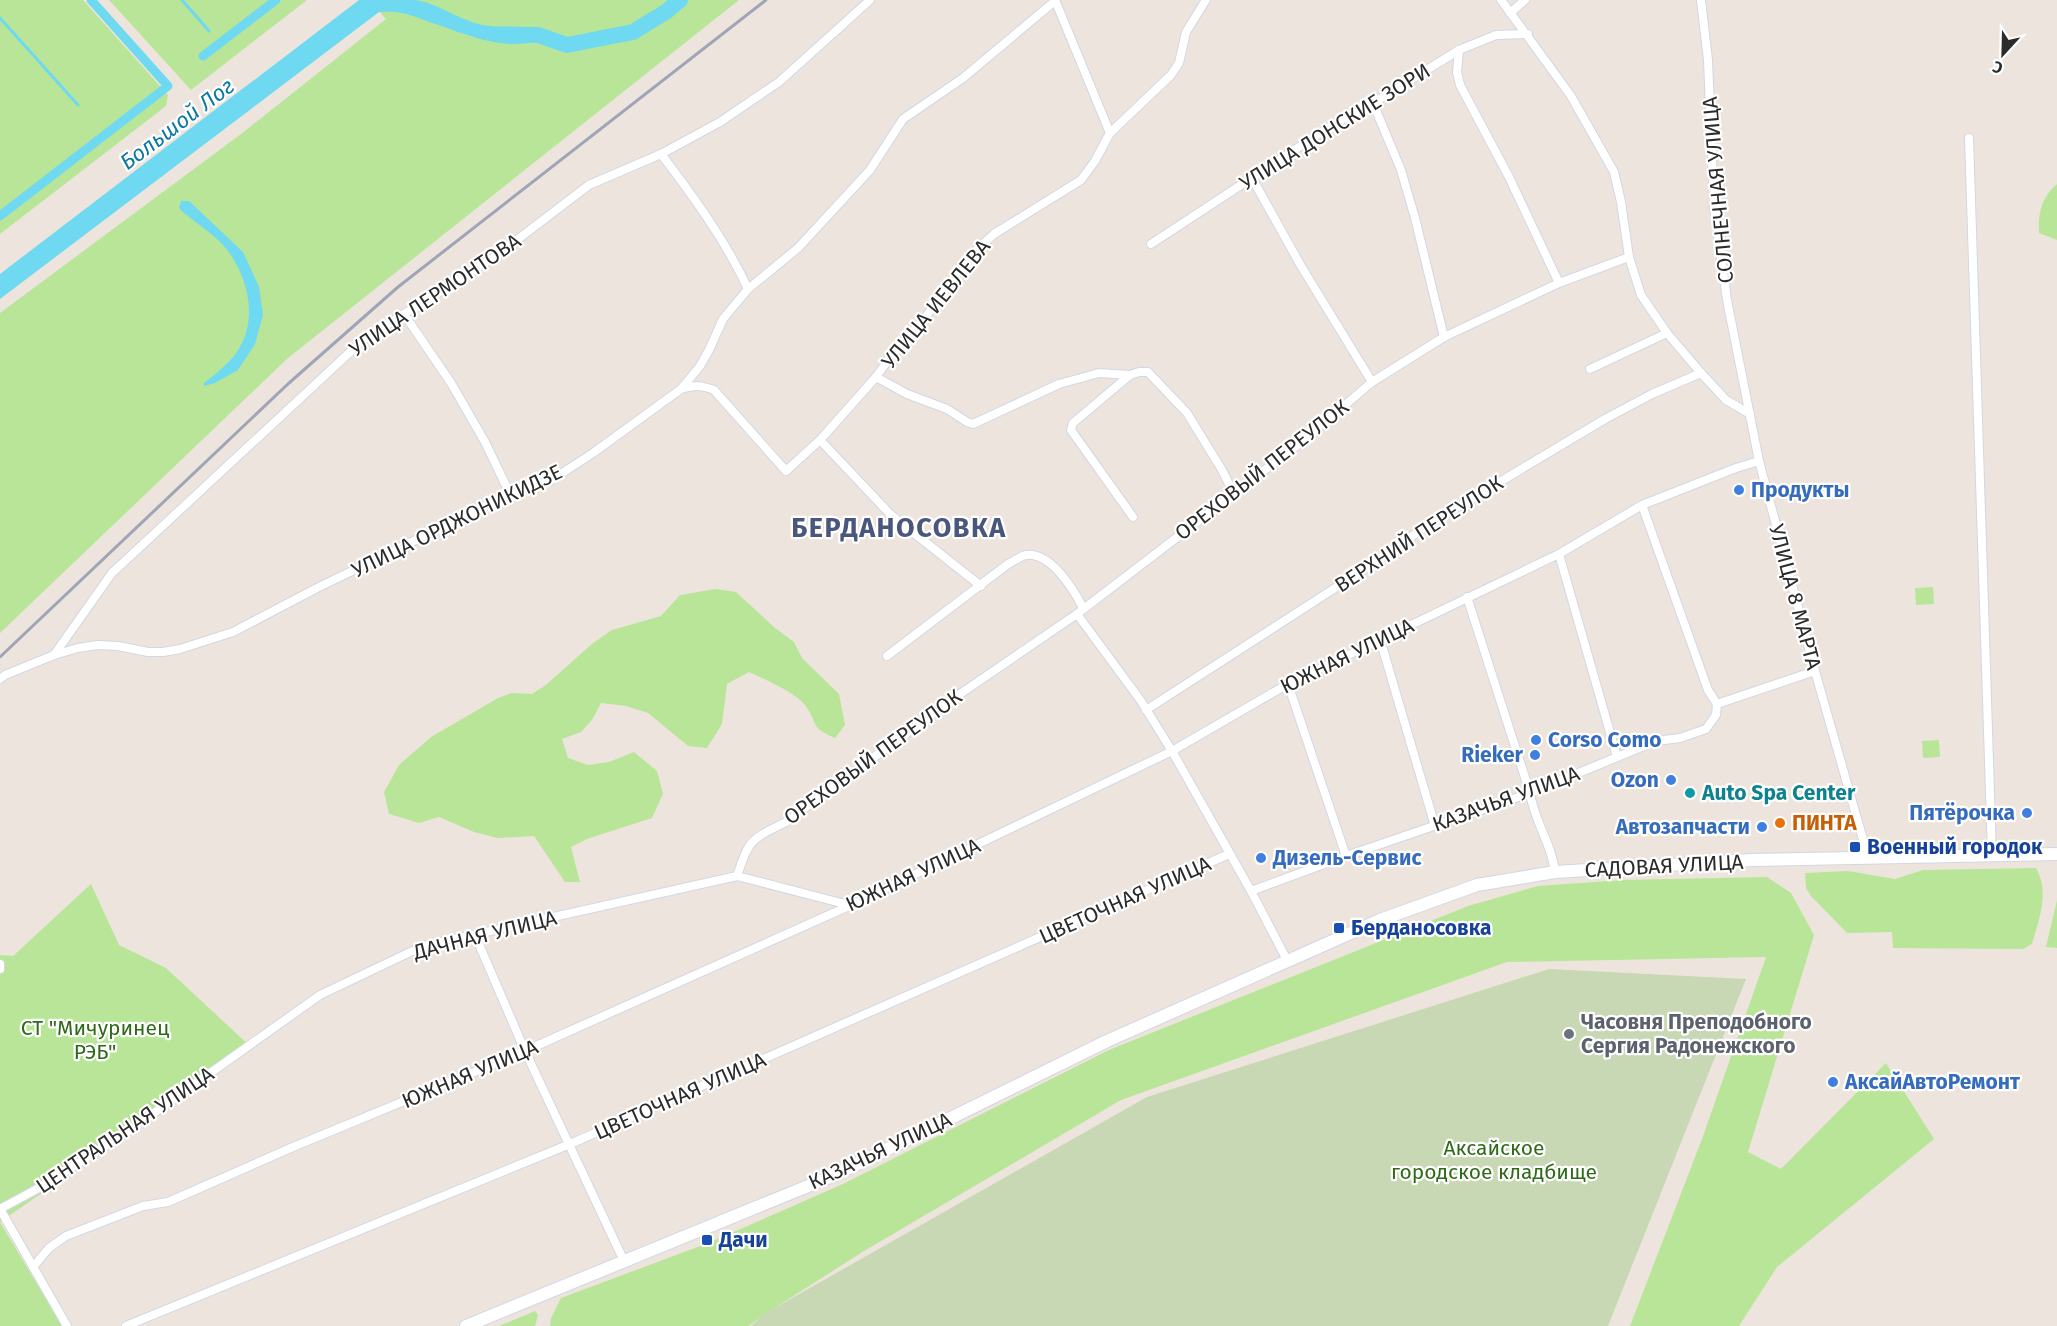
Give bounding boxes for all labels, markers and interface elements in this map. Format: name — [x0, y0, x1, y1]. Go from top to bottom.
north arrow — [1973, 24, 2033, 84]
text: С — [1989, 57, 2005, 78]
street label: УЛИЦА ДОНСКИЕ ЗОРИ — [1235, 58, 1435, 196]
water label: Большой Лог — [115, 72, 239, 176]
street label: СОЛНЕЧНАЯ УЛИЦА — [1697, 96, 1739, 284]
street label: УЛИЦА ЛЕРМОНТОВА — [344, 228, 526, 362]
street label: УЛИЦА ИЕВЛЕВА — [876, 234, 996, 374]
street label: ОРЕХОВЫЙ ПЕРЕУЛОК — [1170, 394, 1355, 546]
street label: УЛИЦА ОРДЖОНИКИДЗЕ — [348, 459, 566, 583]
street label: ВЕРХНИЙ ПЕРЕУЛОК — [1330, 469, 1509, 598]
place label: Продукты — [1751, 477, 1849, 503]
marker: Продукты — [1732, 483, 1746, 497]
district label: БЕРДАНОСОВКА — [791, 512, 1007, 544]
street label: УЛИЦА 8 МАРТА — [1763, 521, 1827, 673]
street label: ЮЖНАЯ УЛИЦА — [1276, 612, 1418, 700]
street label: ОРЕХОВЫЙ ПЕРЕУЛОК — [779, 683, 968, 830]
place label: Corso Como — [1548, 727, 1661, 753]
marker: Corso Como — [1529, 733, 1543, 747]
place label: Rieker — [1461, 742, 1524, 768]
marker: Rieker — [1528, 748, 1542, 762]
street label: КАЗАЧЬЯ УЛИЦА — [1429, 760, 1583, 838]
place label: Ozon — [1611, 767, 1659, 793]
marker: Ozon — [1664, 773, 1678, 787]
place label: Auto Spa Center — [1701, 780, 1856, 806]
marker: Auto Spa Center — [1683, 786, 1697, 800]
place label: Пятёрочка — [1909, 800, 2015, 826]
marker: Пятёрочка — [2020, 806, 2034, 820]
place label: ПИНТА — [1792, 810, 1857, 836]
place label: Автозапчасти — [1615, 814, 1750, 840]
marker: ПИНТА — [1773, 816, 1787, 830]
marker: Автозапчасти — [1755, 820, 1769, 834]
street label: ЮЖНАЯ УЛИЦА — [842, 832, 984, 918]
place label: Военный городок — [1867, 834, 2043, 860]
marker: Военный городок — [1848, 840, 1862, 854]
place label: Дизель-Сервис — [1272, 845, 1422, 871]
street label: САДОВАЯ УЛИЦА — [1584, 849, 1744, 883]
street label: ЦВЕТОЧНАЯ УЛИЦА — [1035, 850, 1215, 950]
marker: Дизель-Сервис — [1254, 851, 1268, 865]
street label: ДАЧНАЯ УЛИЦА — [410, 905, 559, 966]
place label: Берданосовка — [1351, 915, 1491, 941]
marker: Берданосовка — [1332, 921, 1346, 935]
place label: Часовня Преподобного Сергия Радонежского — [1581, 1009, 1812, 1059]
park label: СТ "Мичуринец РЭБ" — [21, 1015, 169, 1065]
marker: Часовня Преподобного Сергия Радонежского — [1562, 1027, 1576, 1041]
street label: ЮЖНАЯ УЛИЦА — [398, 1034, 542, 1114]
street label: ЦВЕТОЧНАЯ УЛИЦА — [590, 1046, 770, 1146]
street label: ЦЕНТРАЛЬНАЯ УЛИЦА — [31, 1061, 219, 1199]
place label: АксайАвтоРемонт — [1844, 1069, 2021, 1095]
marker: АксайАвтоРемонт — [1826, 1075, 1840, 1089]
street label: КАЗАЧЬЯ УЛИЦА — [804, 1106, 956, 1196]
park label: Аксайское городское кладбище — [1391, 1135, 1597, 1185]
place label: Дачи — [718, 1227, 768, 1253]
marker: Дачи — [700, 1233, 714, 1247]

